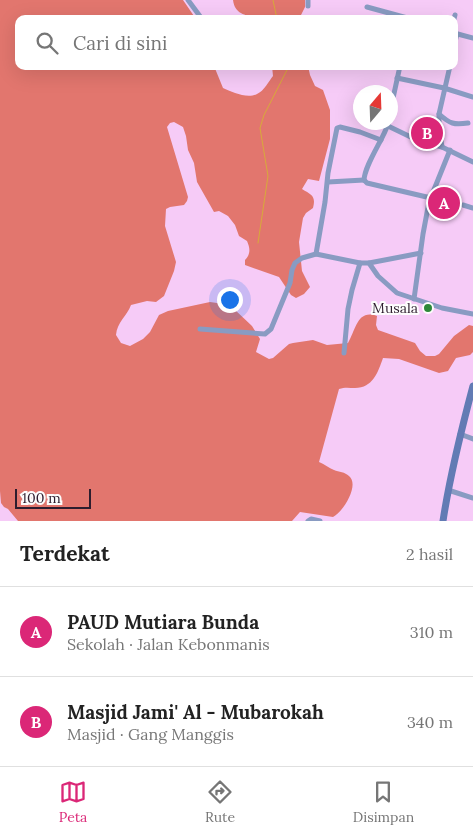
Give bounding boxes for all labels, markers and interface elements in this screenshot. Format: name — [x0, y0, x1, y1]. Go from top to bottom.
search box — [15, 15, 458, 70]
icon: search — [33, 29, 61, 57]
text: Cari di sini — [73, 31, 167, 55]
north arrow — [353, 85, 398, 130]
pin: B — [411, 114, 443, 152]
pin: A — [428, 184, 460, 222]
your location — [217, 287, 243, 313]
place label: Musala — [372, 299, 418, 317]
marker: Musala — [422, 302, 434, 314]
scale bar — [15, 486, 91, 509]
text: 100 m — [22, 489, 61, 507]
text: Terdekat — [20, 540, 110, 567]
text: 2 hasil — [406, 544, 453, 564]
text: PAUD Mutiara Bunda — [67, 610, 259, 634]
text: A — [31, 622, 41, 642]
text: 310 m — [410, 622, 453, 642]
text: Sekolah · Jalan Kebonmanis — [67, 634, 270, 654]
text: Masjid Jami' Al - Mubarokah — [67, 700, 324, 724]
text: B — [31, 712, 41, 732]
text: 340 m — [407, 712, 453, 732]
text: Masjid · Gang Manggis — [67, 724, 234, 744]
tab: Peta — [59, 778, 87, 826]
tab: Rute — [205, 778, 235, 826]
tab: Disimpan — [353, 778, 414, 826]

